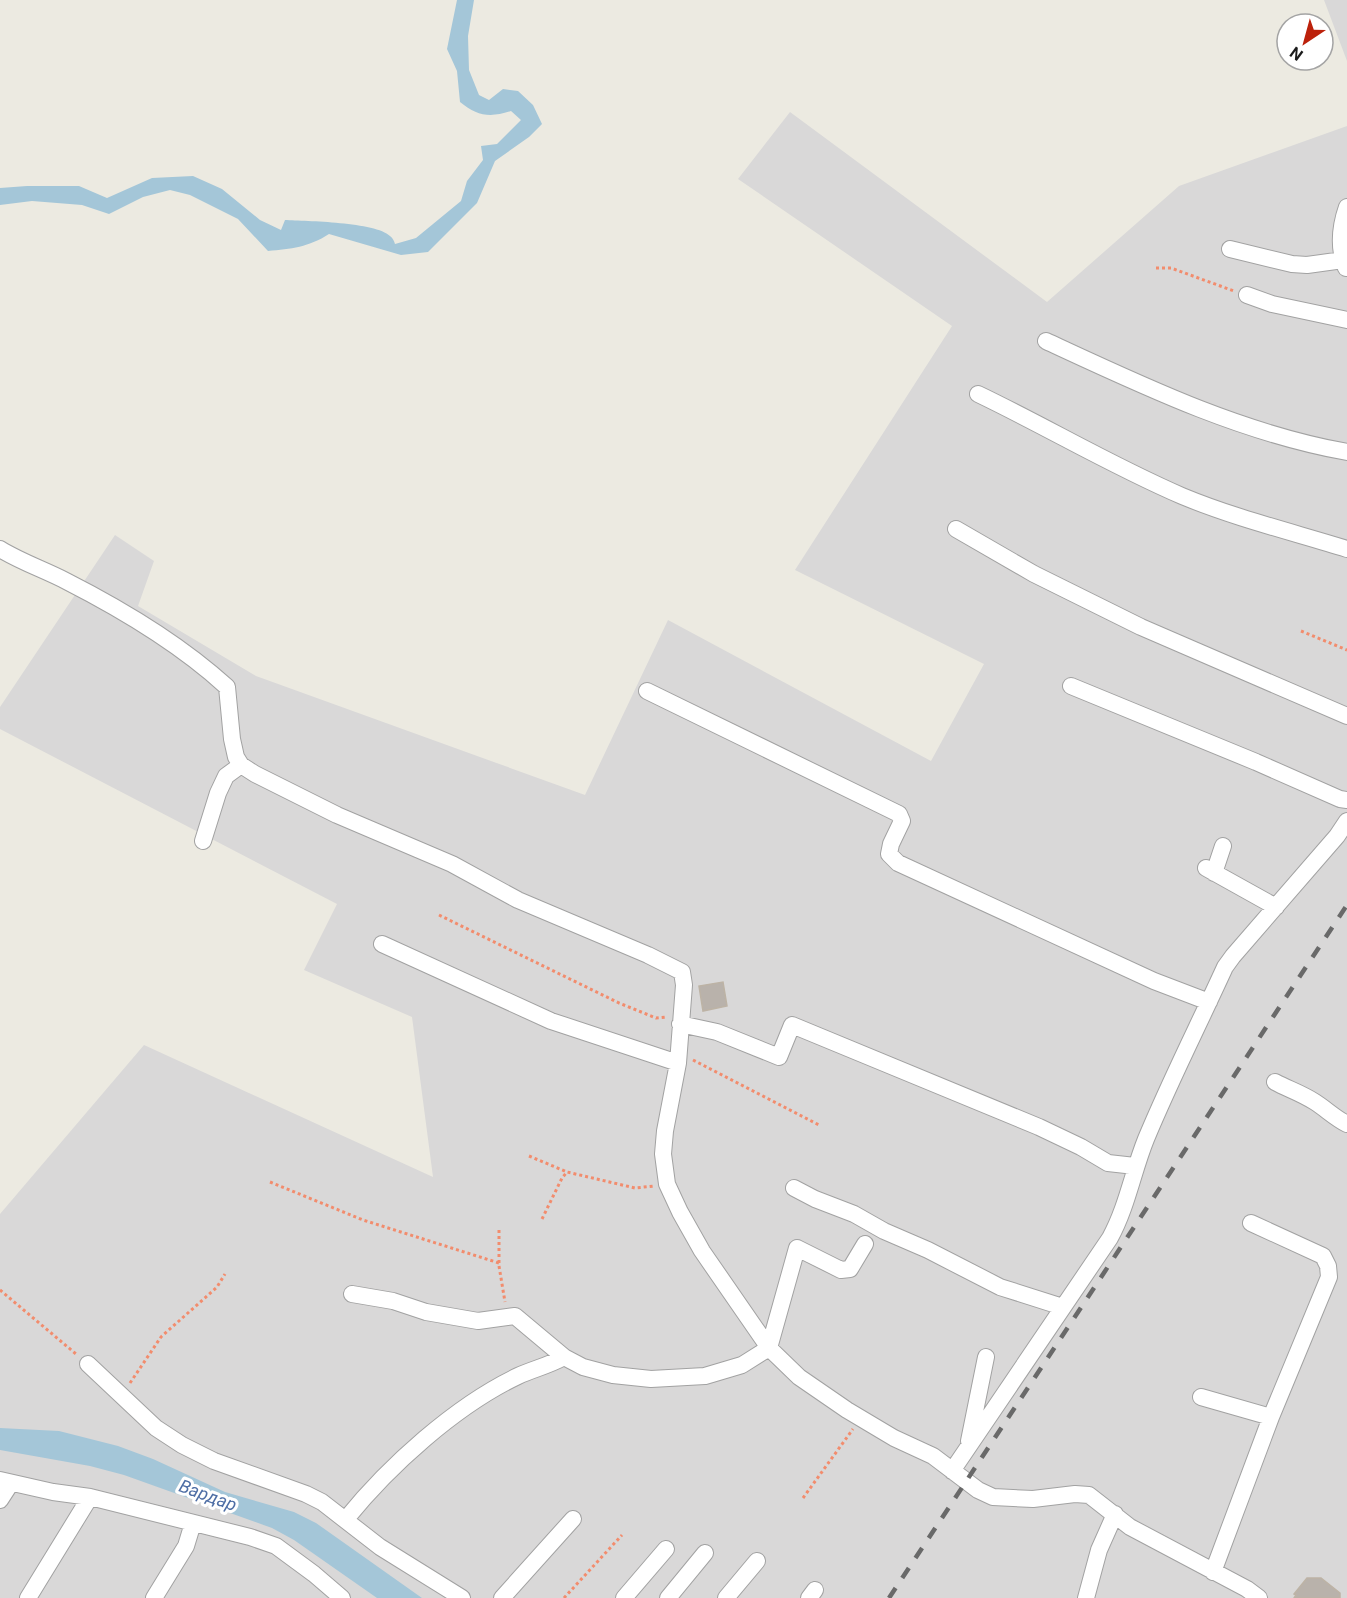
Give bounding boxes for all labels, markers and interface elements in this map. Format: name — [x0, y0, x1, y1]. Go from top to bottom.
north arrow — [1275, 12, 1335, 72]
text: N — [1286, 43, 1307, 65]
water label: Вардар — [176, 1475, 240, 1515]

